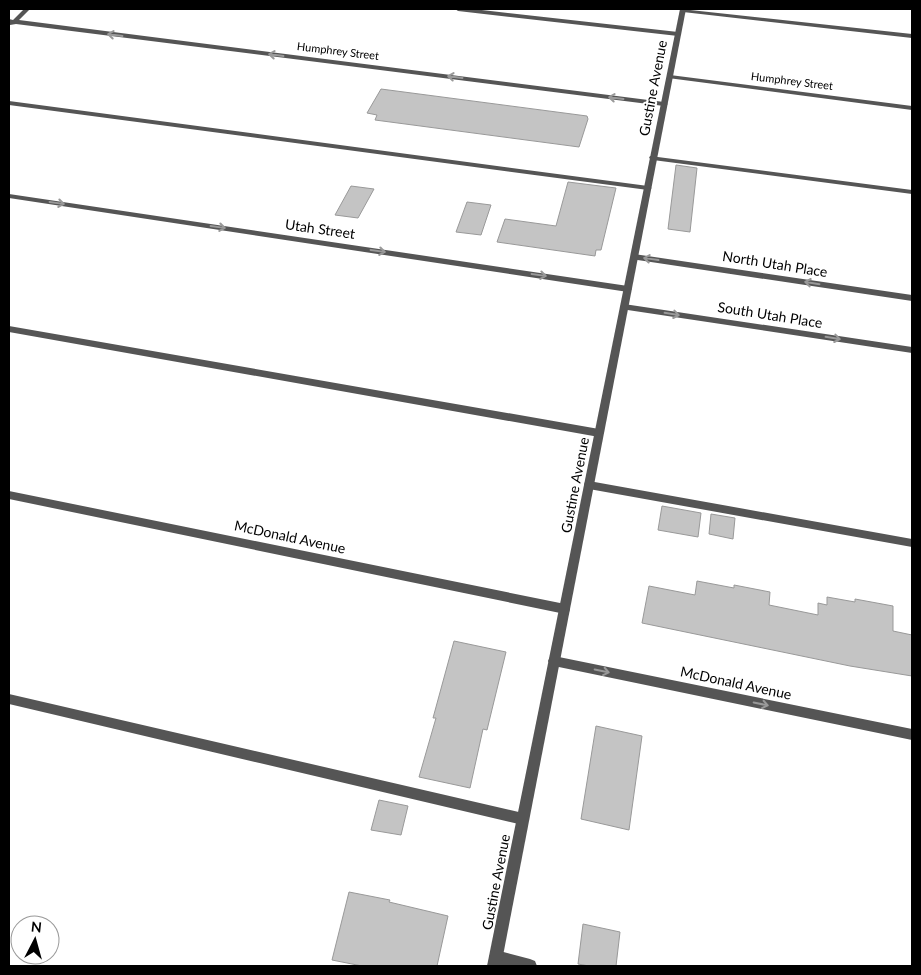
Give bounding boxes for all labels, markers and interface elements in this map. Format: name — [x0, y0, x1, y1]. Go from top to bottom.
one-way arrow — [107, 30, 123, 40]
street label: Humphrey Street — [296, 39, 380, 62]
street label: Gustine Avenue — [635, 39, 670, 137]
one-way arrow — [268, 50, 284, 60]
street label: Humphrey Street — [750, 69, 834, 92]
one-way arrow — [447, 72, 463, 82]
one-way arrow — [608, 93, 624, 103]
one-way arrow — [49, 199, 65, 209]
street label: Utah Street — [284, 215, 356, 242]
one-way arrow — [209, 223, 225, 233]
one-way arrow — [370, 247, 386, 257]
street label: North Utah Place — [721, 247, 829, 280]
one-way arrow — [644, 254, 660, 264]
one-way arrow — [531, 271, 547, 281]
one-way arrow — [804, 278, 820, 288]
street label: South Utah Place — [716, 298, 824, 331]
one-way arrow — [664, 309, 680, 319]
one-way arrow — [825, 333, 841, 343]
street label: Gustine Avenue — [557, 436, 592, 534]
street label: McDonald Avenue — [233, 516, 347, 557]
street label: McDonald Avenue — [679, 662, 793, 703]
one-way arrow — [593, 666, 609, 676]
one-way arrow — [752, 700, 768, 709]
street label: Gustine Avenue — [478, 833, 513, 931]
north arrow — [10, 915, 60, 965]
text: N — [30, 918, 43, 936]

